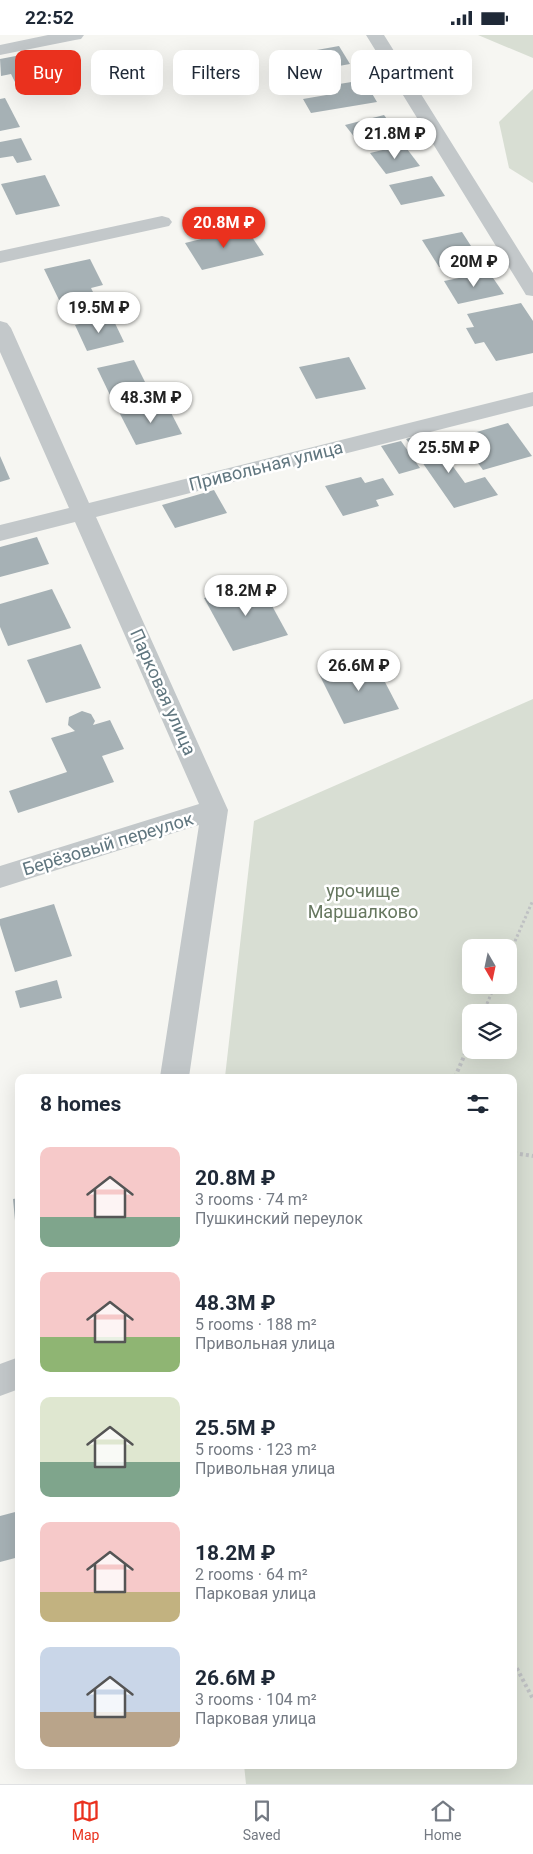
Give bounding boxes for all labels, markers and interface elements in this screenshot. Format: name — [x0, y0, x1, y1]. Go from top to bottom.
text: 22:52 — [25, 6, 74, 29]
chip: Buy — [15, 50, 81, 95]
chip: Rent — [91, 50, 163, 95]
chip: Filters — [173, 50, 259, 95]
chip: New — [269, 50, 341, 95]
chip: Apartment — [351, 50, 472, 95]
pin: 21.8M ₽ — [349, 117, 441, 160]
text: 21.8M ₽ — [364, 124, 426, 143]
pin: 20.8M ₽ — [178, 207, 270, 249]
text: 20.8M ₽ — [193, 213, 255, 232]
pin: 20M ₽ — [439, 245, 509, 288]
text: 20M ₽ — [450, 252, 498, 271]
pin: 19.5M ₽ — [53, 291, 145, 334]
text: 19.5M ₽ — [68, 298, 130, 317]
pin: 48.3M ₽ — [105, 381, 197, 424]
text: 48.3M ₽ — [120, 388, 182, 407]
pin: 25.5M ₽ — [403, 431, 495, 474]
street label: Привольная улица — [187, 436, 345, 495]
text: 25.5M ₽ — [418, 438, 480, 457]
pin: 18.2M ₽ — [200, 575, 292, 617]
text: 18.2M ₽ — [215, 581, 277, 600]
street label: Парковая улица — [126, 625, 201, 758]
pin: 26.6M ₽ — [313, 649, 405, 692]
text: 26.6M ₽ — [328, 656, 390, 675]
street label: Берёзовый переулок — [20, 808, 196, 879]
park label: урочище Маршалково — [308, 880, 418, 922]
north arrow — [462, 939, 518, 994]
map controls — [462, 939, 517, 1059]
button: layers — [462, 1004, 517, 1059]
icon: filters — [464, 1090, 492, 1118]
text: 8 homes — [40, 1092, 121, 1116]
text: 20.8M ₽ — [195, 1166, 276, 1190]
icon: home — [80, 1167, 140, 1227]
text: 3 rooms · 74 m² — [195, 1190, 308, 1209]
text: Пушкинский переулок — [195, 1209, 363, 1228]
text: 48.3M ₽ — [195, 1291, 276, 1315]
icon: home — [80, 1292, 140, 1352]
text: 5 rooms · 188 m² — [195, 1315, 317, 1334]
text: Привольная улица — [195, 1334, 335, 1353]
text: 25.5M ₽ — [195, 1416, 276, 1440]
icon: home — [80, 1417, 140, 1477]
text: 5 rooms · 123 m² — [195, 1440, 317, 1459]
text: Привольная улица — [195, 1459, 335, 1478]
text: 18.2M ₽ — [195, 1541, 276, 1565]
icon: home — [80, 1542, 140, 1602]
text: 2 rooms · 64 m² — [195, 1565, 308, 1584]
text: Парковая улица — [195, 1584, 316, 1603]
text: 26.6M ₽ — [195, 1666, 276, 1690]
icon: home — [80, 1667, 140, 1727]
text: 3 rooms · 104 m² — [195, 1690, 317, 1709]
text: Парковая улица — [195, 1709, 316, 1728]
tab: Map — [72, 1797, 100, 1843]
tab: Saved — [243, 1797, 281, 1843]
tab: Home — [424, 1797, 461, 1843]

